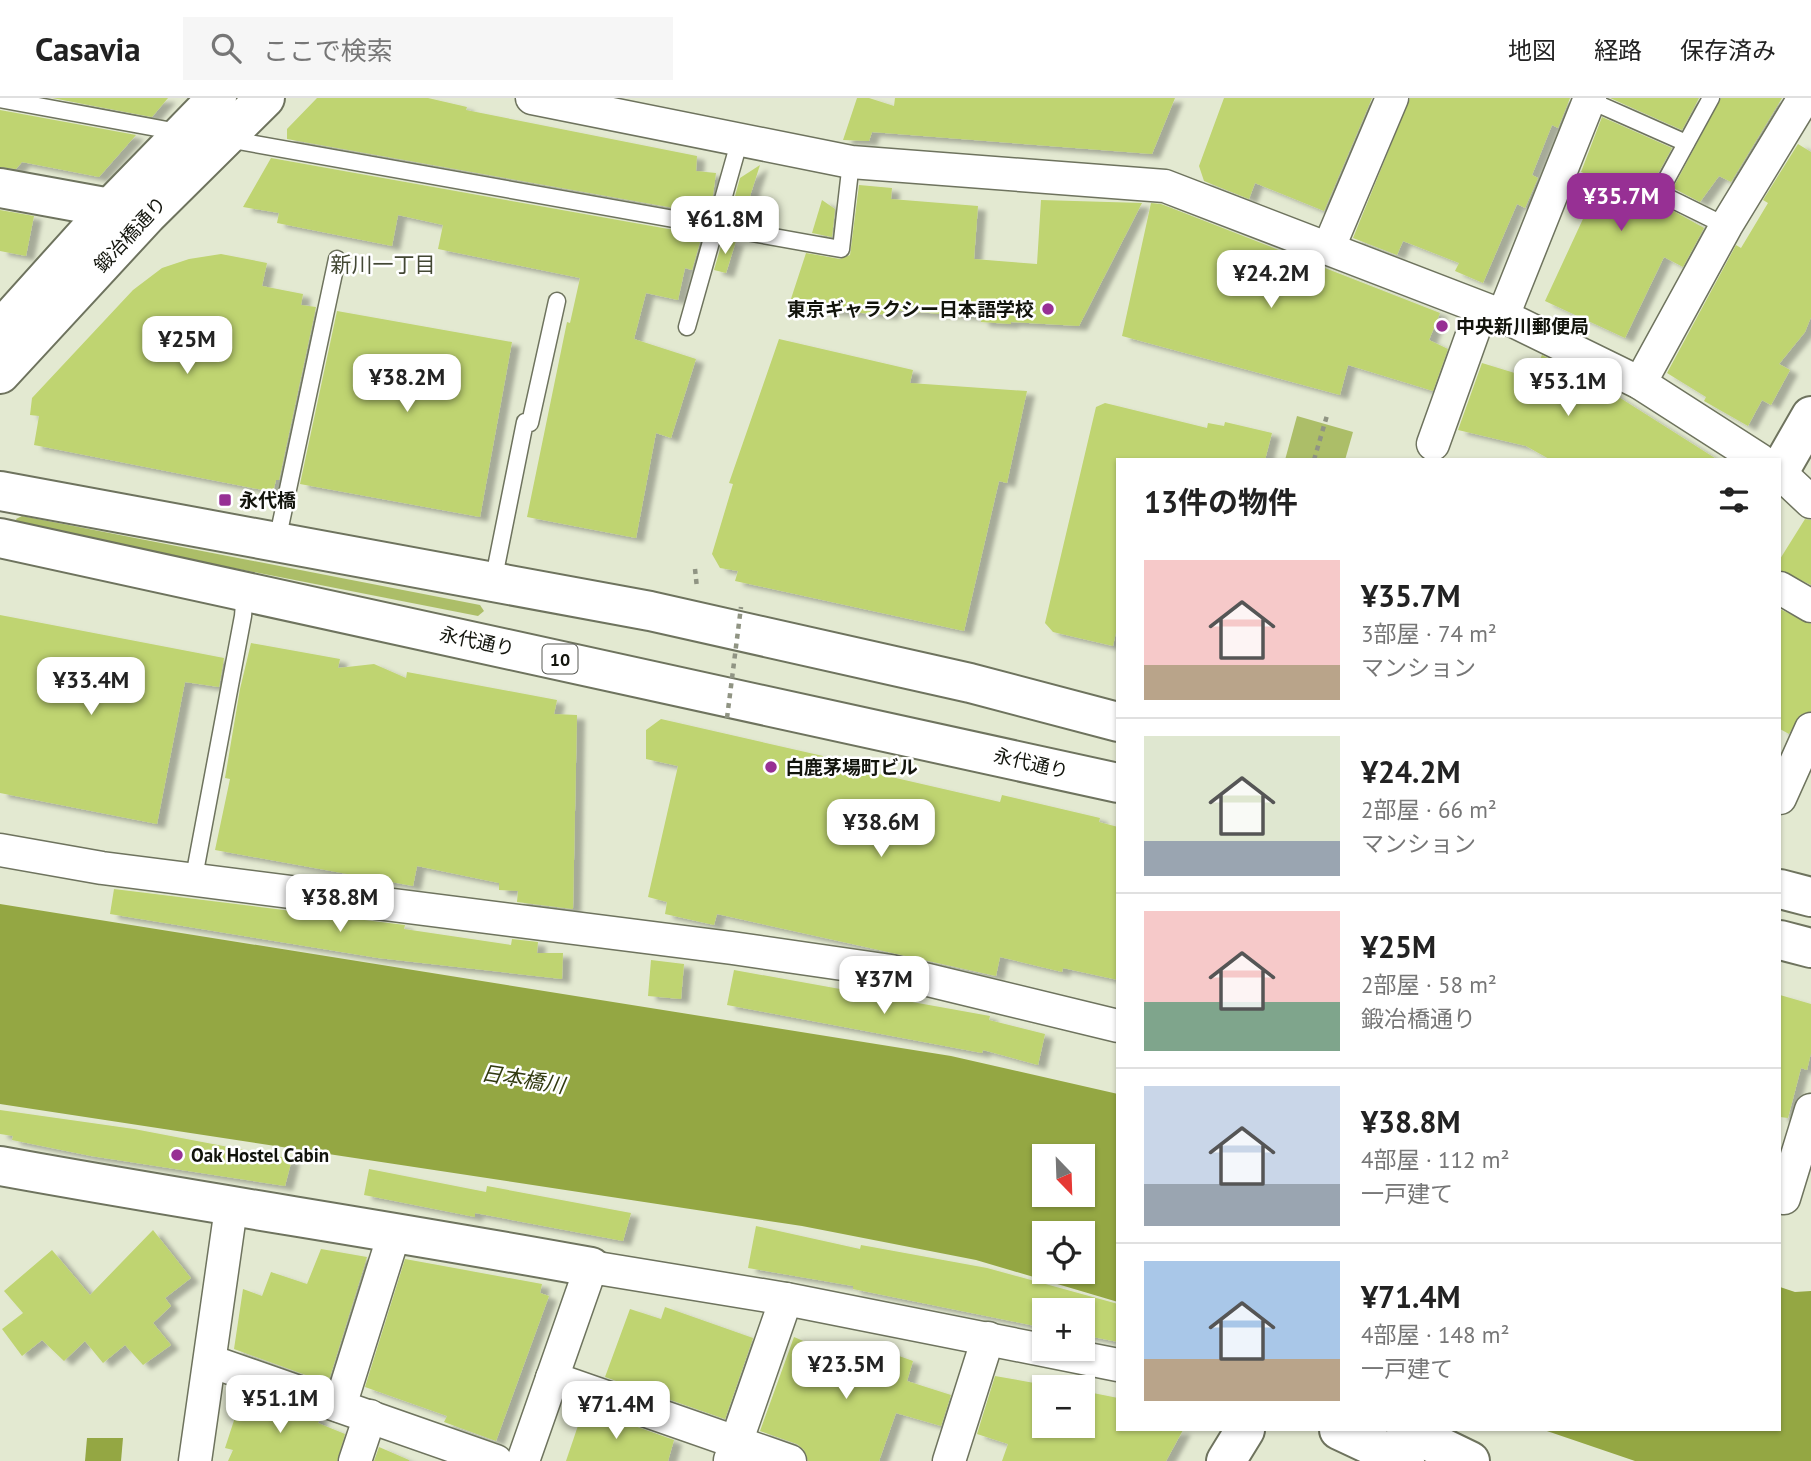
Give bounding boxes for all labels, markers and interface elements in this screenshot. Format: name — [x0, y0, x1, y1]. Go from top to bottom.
search box — [183, 17, 673, 80]
text: Casavia — [35, 27, 141, 70]
icon: search — [207, 29, 245, 67]
text: ここで検索 — [263, 34, 393, 67]
text: 地図 — [1508, 35, 1556, 66]
text: 経路 — [1594, 35, 1642, 66]
text: 保存済み — [1680, 35, 1776, 66]
pin: ¥35.7M — [1564, 174, 1678, 233]
text: ¥35.7M — [1583, 181, 1659, 210]
street label: 鍛冶橋通り — [89, 191, 171, 277]
pin: ¥61.8M — [668, 197, 782, 256]
text: ¥61.8M — [687, 204, 763, 233]
pin: ¥24.2M — [1214, 250, 1328, 310]
district label: 新川一丁目 — [331, 251, 436, 278]
text: ¥24.2M — [1233, 258, 1309, 287]
place label: 東京ギャラクシー日本語学校 — [787, 297, 1034, 321]
marker: 東京ギャラクシー日本語学校 — [1040, 301, 1056, 317]
place label: 中央新川郵便局 — [1456, 314, 1589, 338]
pin: ¥25M — [146, 316, 228, 376]
marker: 中央新川郵便局 — [1434, 318, 1450, 334]
text: ¥25M — [158, 324, 216, 353]
pin: ¥38.2M — [350, 354, 464, 414]
pin: ¥53.1M — [1511, 358, 1625, 418]
text: ¥38.2M — [369, 362, 445, 391]
text: ¥53.1M — [1530, 366, 1606, 395]
icon: filters — [1715, 481, 1753, 519]
text: 13件の物件 — [1144, 482, 1298, 521]
place label: 永代橋 — [239, 488, 296, 512]
marker: 永代橋 — [217, 492, 233, 508]
text: ¥35.7M — [1361, 576, 1460, 615]
icon: home — [1200, 588, 1284, 672]
text: 3部屋 · 74 m² — [1361, 619, 1497, 648]
street label: 永代通り — [437, 621, 517, 661]
road number: 10 — [542, 644, 578, 674]
text: マンション — [1361, 653, 1476, 682]
pin: ¥33.4M — [34, 658, 148, 717]
text: ¥33.4M — [53, 665, 129, 694]
street label: 永代通り — [991, 743, 1071, 783]
text: ¥24.2M — [1361, 752, 1460, 791]
place label: 白鹿茅場町ビル — [785, 755, 918, 779]
marker: 白鹿茅場町ビル — [763, 759, 779, 775]
icon: home — [1200, 764, 1284, 848]
text: 2部屋 · 66 m² — [1361, 795, 1497, 824]
pin: ¥38.6M — [824, 800, 938, 859]
text: ¥38.6M — [843, 807, 919, 836]
text: マンション — [1361, 829, 1476, 858]
pin: ¥38.8M — [283, 874, 397, 934]
text: ¥38.8M — [302, 882, 378, 911]
text: ¥25M — [1361, 927, 1436, 966]
icon: home — [1200, 939, 1284, 1023]
pin: ¥37M — [843, 956, 925, 1016]
text: ¥37M — [855, 964, 913, 993]
text: 2部屋 · 58 m² — [1361, 970, 1497, 999]
text: 鍛冶橋通り — [1361, 1004, 1476, 1033]
water label: 日本橋川 — [479, 1059, 569, 1099]
text: ¥38.8M — [1361, 1102, 1460, 1141]
icon: home — [1200, 1114, 1284, 1198]
place label: Oak Hostel Cabin — [191, 1143, 329, 1167]
north arrow — [1032, 1144, 1096, 1208]
map controls — [1032, 1144, 1095, 1438]
text: 4部屋 · 112 m² — [1361, 1145, 1509, 1174]
marker: Oak Hostel Cabin — [169, 1147, 185, 1163]
text: 一戸建て — [1361, 1179, 1453, 1208]
button: locate — [1032, 1221, 1095, 1284]
text: ¥71.4M — [1361, 1277, 1460, 1316]
icon: home — [1200, 1289, 1284, 1373]
button: + — [1032, 1298, 1095, 1361]
text: 4部屋 · 148 m² — [1361, 1320, 1509, 1349]
pin: ¥23.5M — [789, 1342, 903, 1401]
text: ¥23.5M — [808, 1349, 884, 1378]
text: 一戸建て — [1361, 1354, 1453, 1383]
button: − — [1032, 1375, 1095, 1438]
pin: ¥51.1M — [223, 1376, 337, 1435]
pin: ¥71.4M — [559, 1382, 673, 1441]
text: ¥51.1M — [242, 1383, 318, 1412]
text: ¥71.4M — [578, 1389, 654, 1418]

